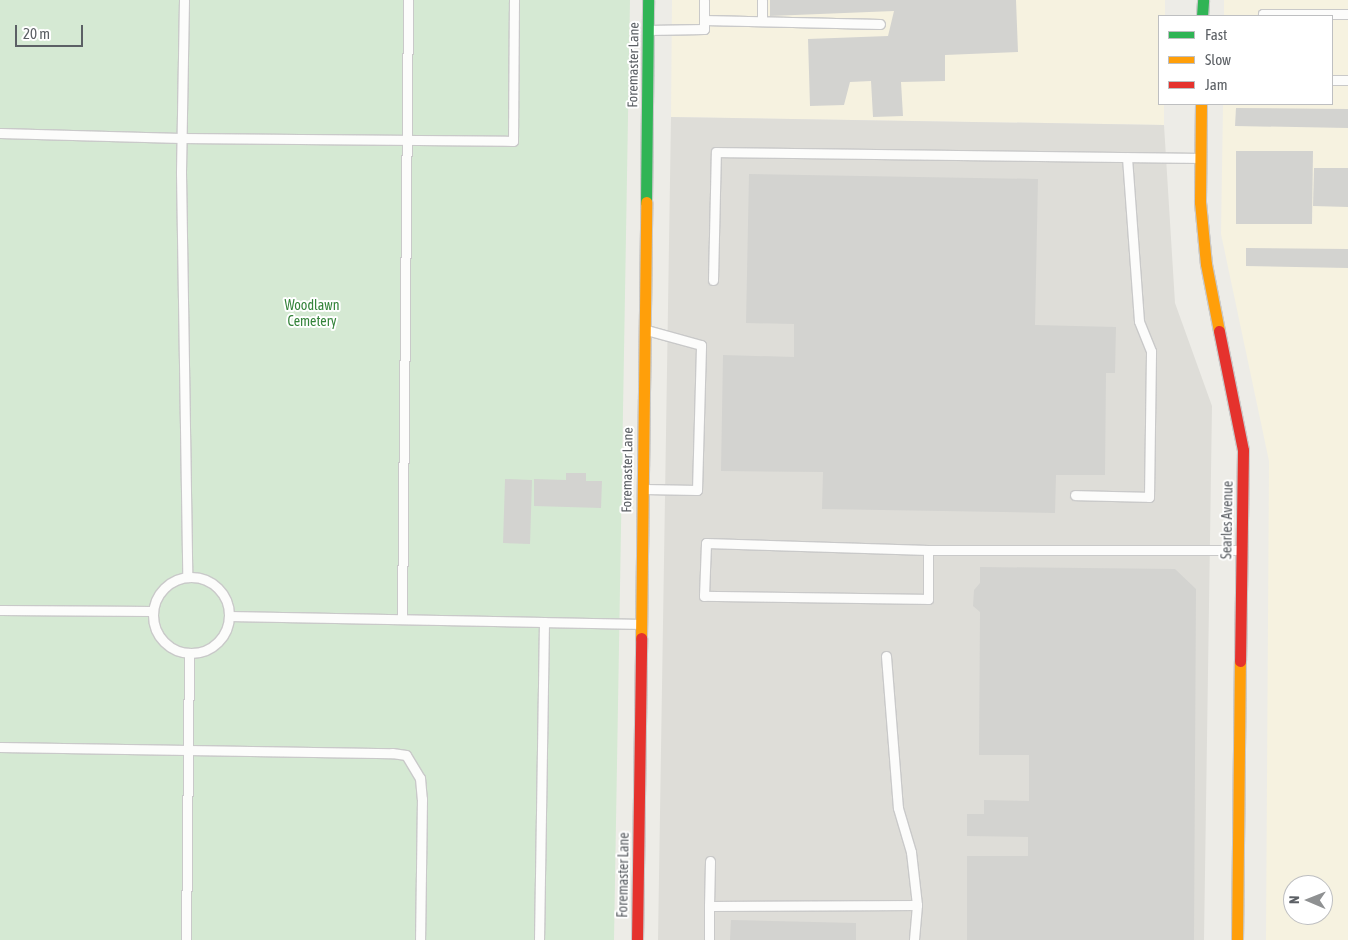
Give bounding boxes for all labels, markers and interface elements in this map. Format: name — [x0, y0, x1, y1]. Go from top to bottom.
scale bar — [18, 15, 85, 47]
legend — [1158, 15, 1333, 105]
street label: Foremaster Lane — [624, 22, 642, 108]
text: 20 m — [23, 25, 50, 42]
text: Fast — [1205, 26, 1227, 43]
text: Slow — [1205, 51, 1231, 68]
text: Jam — [1205, 76, 1228, 93]
park label: Woodlawn Cemetery — [285, 297, 339, 330]
street label: Foremaster Lane — [618, 427, 636, 513]
street label: Searles Avenue — [1218, 481, 1236, 559]
street label: Foremaster Lane — [614, 832, 632, 918]
north arrow — [1283, 875, 1333, 925]
text: N — [1286, 895, 1302, 904]

